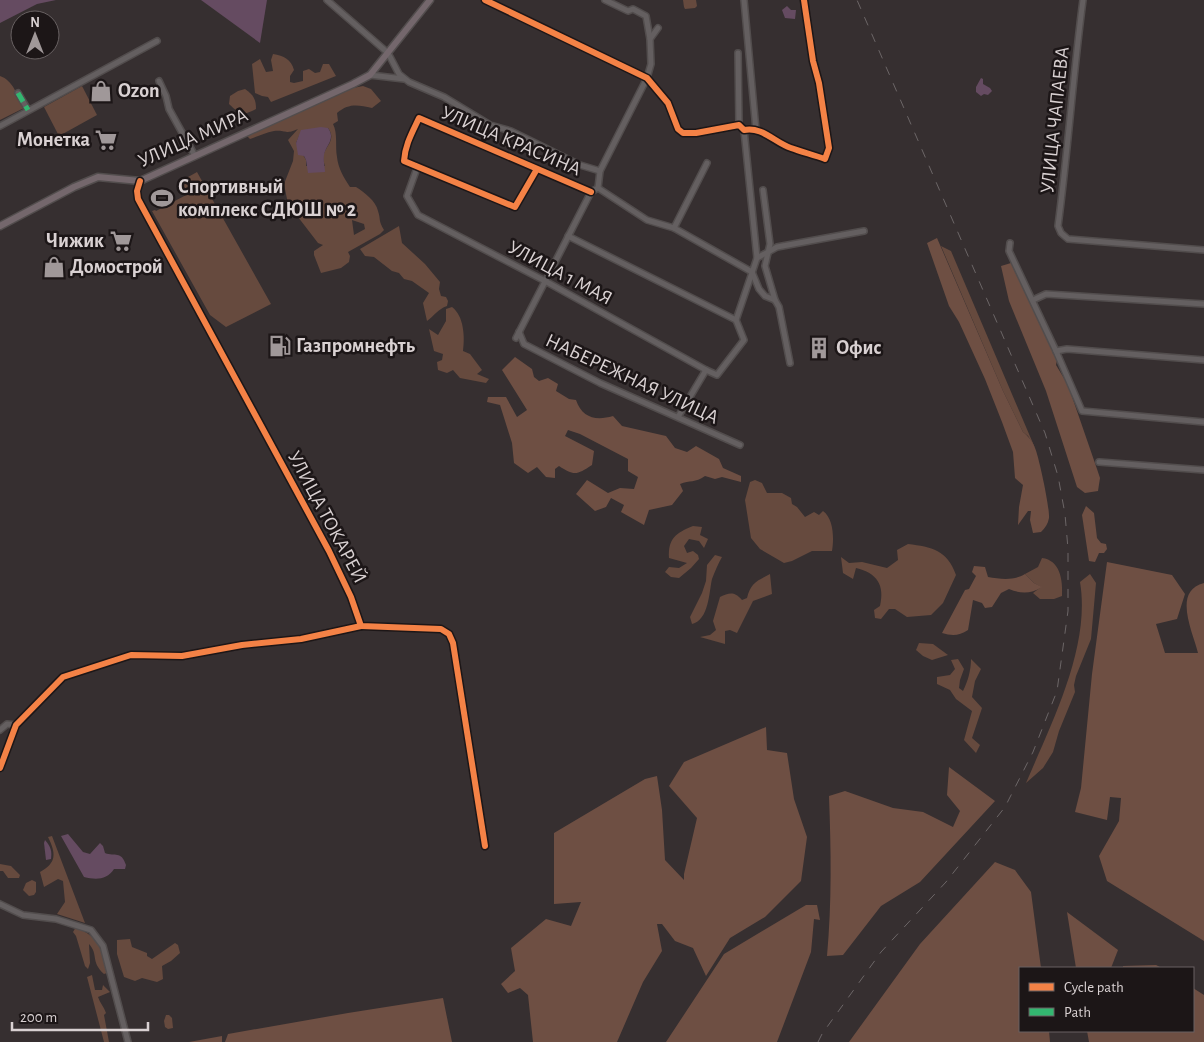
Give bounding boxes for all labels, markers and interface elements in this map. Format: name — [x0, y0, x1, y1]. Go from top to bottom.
north arrow — [10, 10, 60, 60]
text: N — [30, 16, 40, 30]
street label: УЛИЦА ЧАПАЕВА — [1037, 45, 1073, 194]
shop icon: Ozon — [88, 78, 114, 104]
place label: Ozon — [118, 81, 160, 101]
street label: УЛИЦА КРАСИНА — [438, 103, 584, 180]
street label: УЛИЦА МИРА — [135, 105, 251, 171]
supermarket icon: Монетка — [93, 127, 119, 153]
place label: Монетка — [17, 130, 91, 150]
place label: Спортивный комплекс СДЮШ № 2 — [178, 177, 356, 220]
sports icon: Спортивный комплекс СДЮШ № 2 — [149, 185, 175, 211]
supermarket icon: Чижик — [108, 228, 134, 254]
place label: Чижик — [46, 231, 104, 251]
street label: УЛИЦА 1 МАЯ — [505, 237, 615, 309]
shop icon: Домострой — [41, 254, 67, 280]
place label: Домострой — [70, 257, 163, 277]
street label: НАБЕРЕЖНАЯ УЛИЦА — [542, 330, 722, 428]
fuel station icon: Газпромнефть — [267, 333, 293, 359]
building icon: Офис — [806, 335, 832, 361]
place label: Газпромнефть — [296, 336, 416, 356]
place label: Офис — [836, 338, 881, 358]
street label: УЛИЦА ТОКАРЕЙ — [284, 448, 370, 586]
legend — [1019, 967, 1194, 1032]
text: Cycle path — [1064, 980, 1124, 995]
scale bar — [12, 1000, 149, 1032]
text: Path — [1064, 1005, 1091, 1020]
text: 200 m — [20, 1010, 57, 1025]

